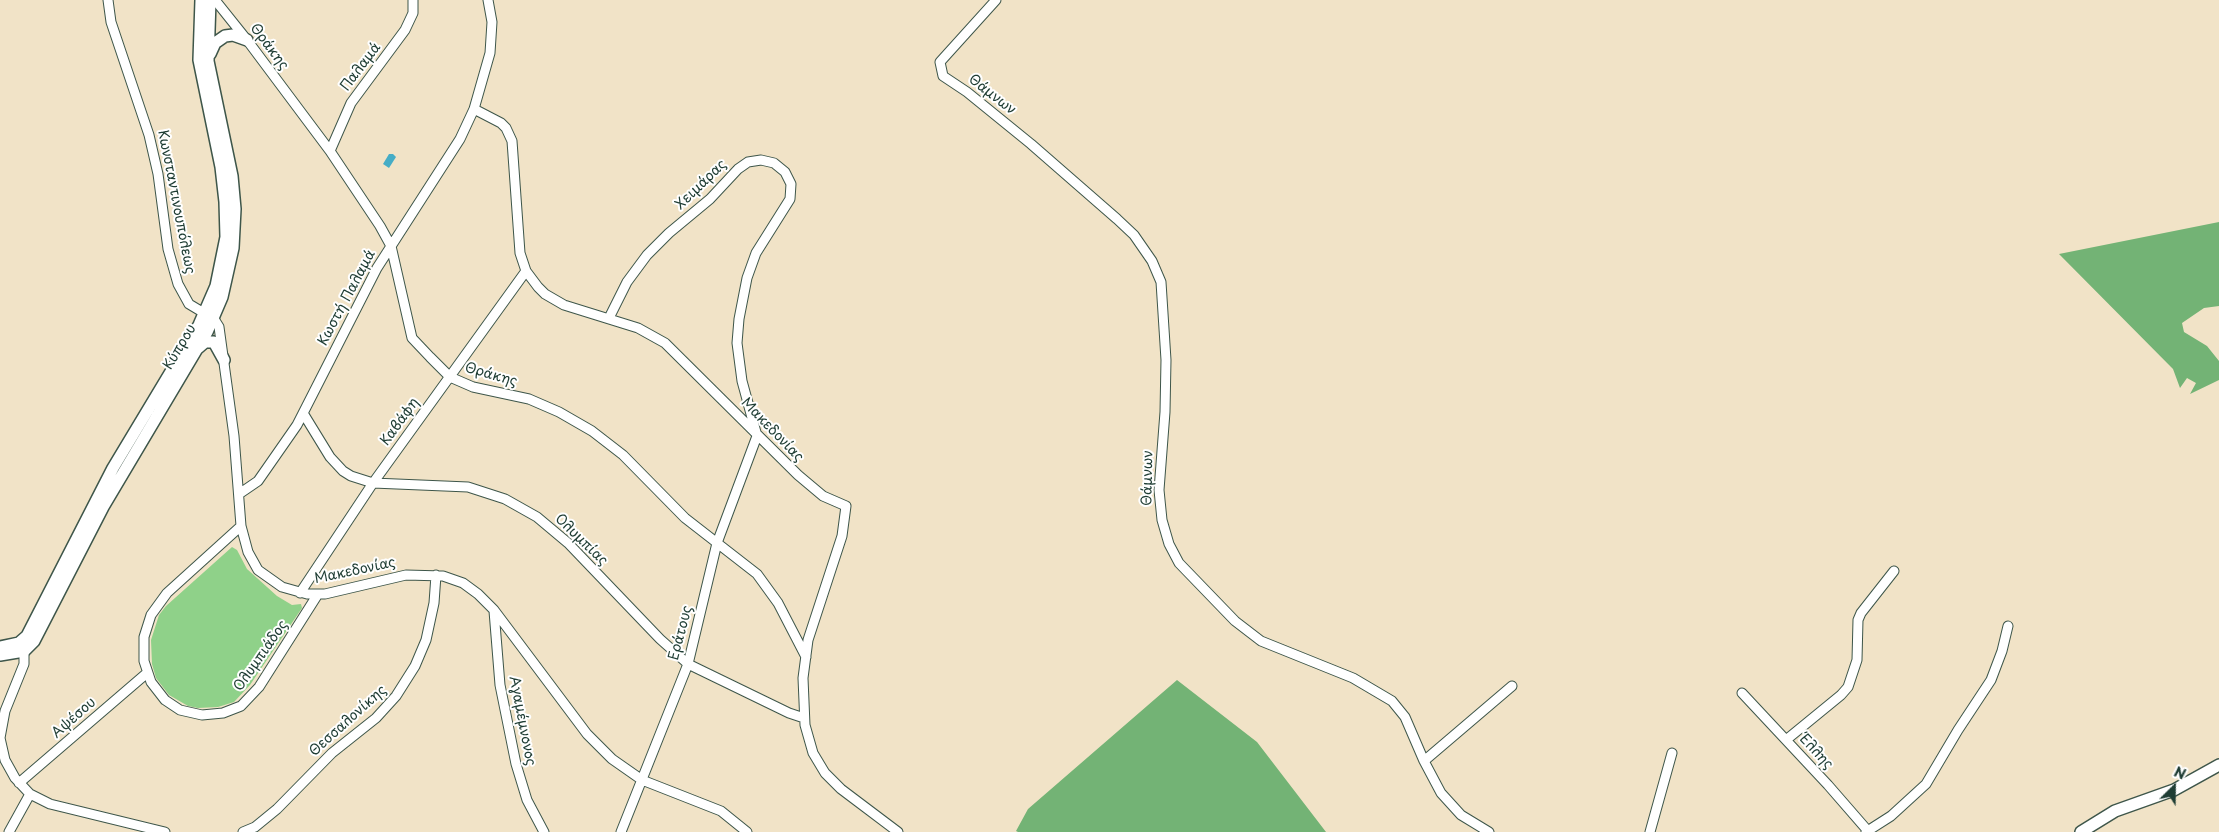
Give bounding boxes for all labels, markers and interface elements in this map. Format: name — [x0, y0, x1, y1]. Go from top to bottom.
street label: Θράκης — [246, 20, 292, 74]
street label: Παλαμά — [337, 40, 385, 94]
street label: Θάμνων — [965, 71, 1019, 119]
street label: Κωνσταντινουπόλεως — [154, 129, 198, 275]
street label: Χειμάρας — [672, 157, 730, 213]
street label: Κωστή Παλαμά — [315, 247, 379, 349]
street label: Κύπρου — [160, 321, 200, 373]
street label: Θράκης — [463, 360, 519, 390]
street label: Μακεδονίας — [737, 394, 807, 466]
street label: Καβάφη — [377, 395, 423, 449]
street label: Θάμνων — [1139, 450, 1157, 506]
street label: Ολυμπίας — [551, 511, 611, 569]
street label: Μακεδονίας — [313, 554, 397, 588]
street label: Εράτους — [666, 604, 696, 662]
street label: Ολυμπιάδος — [230, 617, 292, 695]
street label: Αγαμέμνονος — [505, 675, 539, 767]
street label: Θεσσαλονίκης — [306, 682, 390, 760]
street label: Αψέσου — [48, 694, 100, 742]
street label: Έλλης — [1796, 731, 1836, 773]
text: N — [2171, 761, 2189, 785]
north arrow — [2149, 762, 2199, 812]

